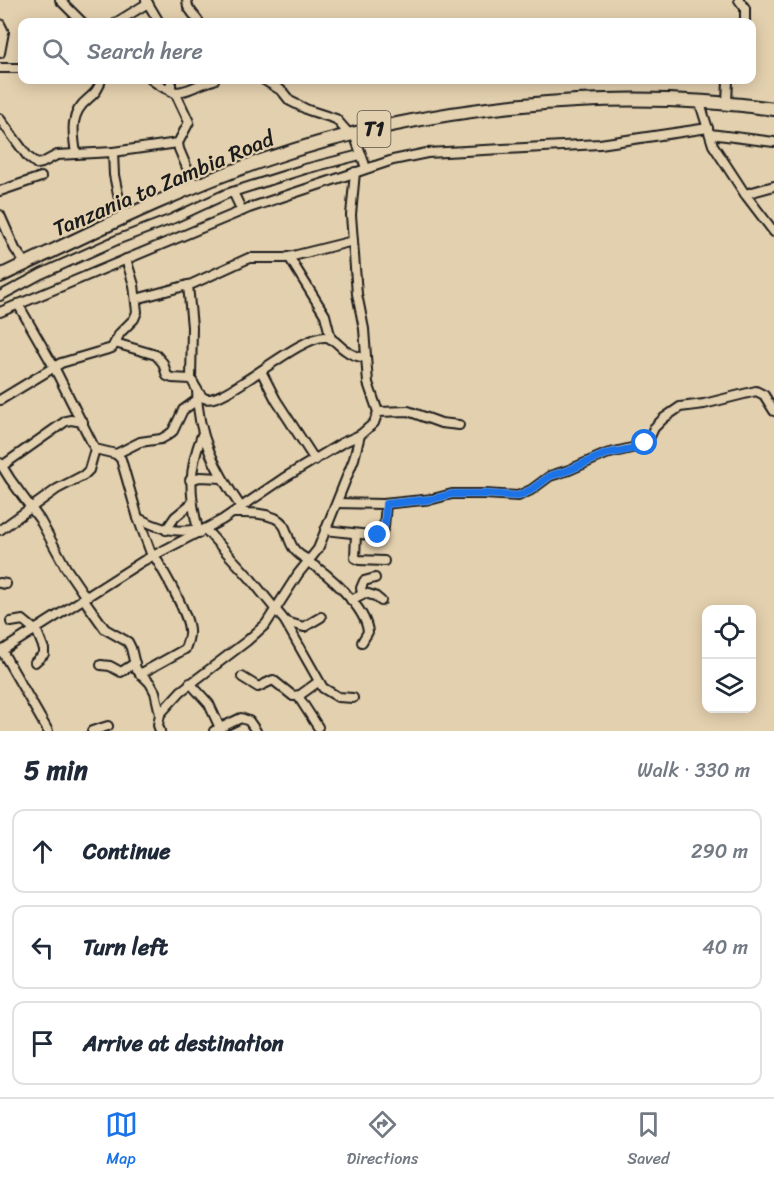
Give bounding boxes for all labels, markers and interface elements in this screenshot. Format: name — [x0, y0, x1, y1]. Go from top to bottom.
search box — [18, 18, 756, 84]
text: Search here — [87, 32, 203, 71]
icon: search — [39, 35, 72, 68]
road number: T1 — [358, 111, 391, 147]
street label: Tanzania to Zambia Road — [46, 119, 281, 248]
route start — [631, 429, 657, 455]
route end — [364, 521, 390, 547]
map controls — [702, 605, 756, 713]
button: locate — [702, 605, 756, 659]
button: layers — [702, 659, 756, 713]
text: 5 min — [24, 747, 88, 793]
text: Walk · 330 m — [637, 753, 750, 788]
text: Continue — [83, 832, 171, 871]
text: 290 m — [691, 834, 748, 869]
icon: ahead — [26, 835, 59, 868]
text: Turn left — [83, 928, 168, 967]
text: 40 m — [702, 930, 748, 965]
icon: left — [26, 931, 59, 964]
text: Arrive at destination — [83, 1024, 284, 1063]
icon: arrive — [26, 1027, 59, 1060]
tab: Map — [105, 1108, 138, 1173]
tab: Directions — [347, 1108, 418, 1173]
tab: Saved — [627, 1108, 669, 1173]

